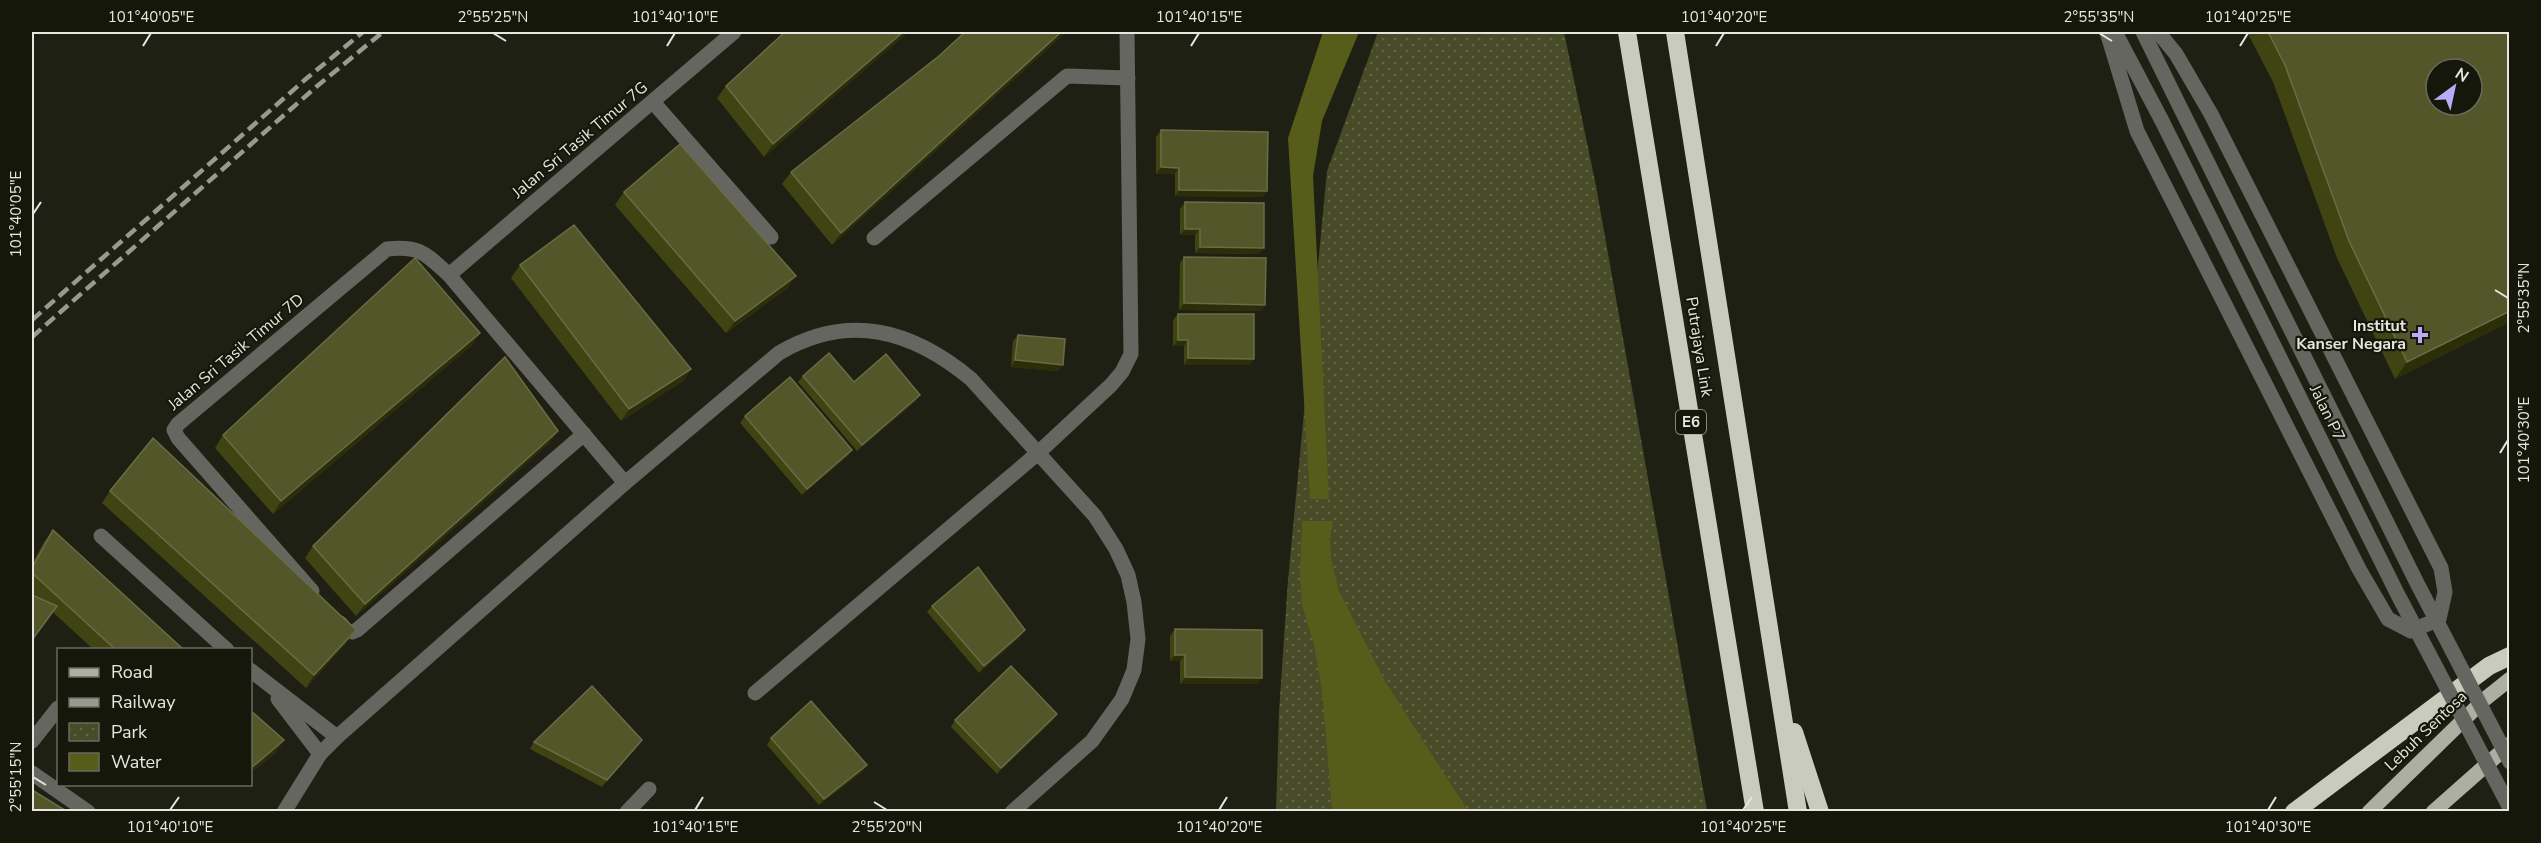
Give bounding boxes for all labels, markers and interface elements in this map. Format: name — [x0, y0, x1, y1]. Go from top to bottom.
text: 101°40'05"E — [108, 7, 194, 27]
text: 2°55'25"N — [458, 7, 528, 27]
text: 101°40'10"E — [632, 7, 718, 27]
text: 101°40'15"E — [1156, 7, 1242, 27]
text: 101°40'20"E — [1681, 7, 1767, 27]
text: 2°55'35"N — [2064, 7, 2134, 27]
text: 101°40'25"E — [2205, 7, 2291, 27]
north arrow — [2424, 57, 2484, 117]
text: N — [2451, 63, 2473, 88]
street label: Jalan Sri Tasik Timur 7G — [507, 77, 653, 204]
text: 101°40'05"E — [6, 171, 26, 257]
text: 2°55'35"N — [2514, 263, 2534, 333]
street label: Jalan Sri Tasik Timur 7D — [163, 289, 309, 416]
street label: Putrajaya Link — [1680, 295, 1718, 400]
place label: Institut Kanser Negara — [2296, 315, 2407, 355]
marker: Institut Kanser Negara — [2411, 326, 2429, 344]
street label: Jalan P7 — [2304, 380, 2350, 445]
text: 101°40'30"E — [2514, 397, 2534, 483]
road number: E6 — [1676, 410, 1706, 434]
legend — [57, 648, 252, 786]
text: Road — [111, 660, 153, 684]
street label: Lebuh Sentosa — [2380, 686, 2472, 776]
text: Railway — [111, 690, 176, 714]
text: Park — [111, 720, 148, 744]
text: 2°55'15"N — [6, 742, 26, 812]
text: Water — [111, 750, 162, 774]
text: 101°40'10"E — [127, 817, 213, 837]
text: 101°40'15"E — [652, 817, 738, 837]
text: 2°55'20"N — [852, 817, 922, 837]
text: 101°40'20"E — [1176, 817, 1262, 837]
text: 101°40'25"E — [1700, 817, 1786, 837]
text: 101°40'30"E — [2225, 817, 2311, 837]

